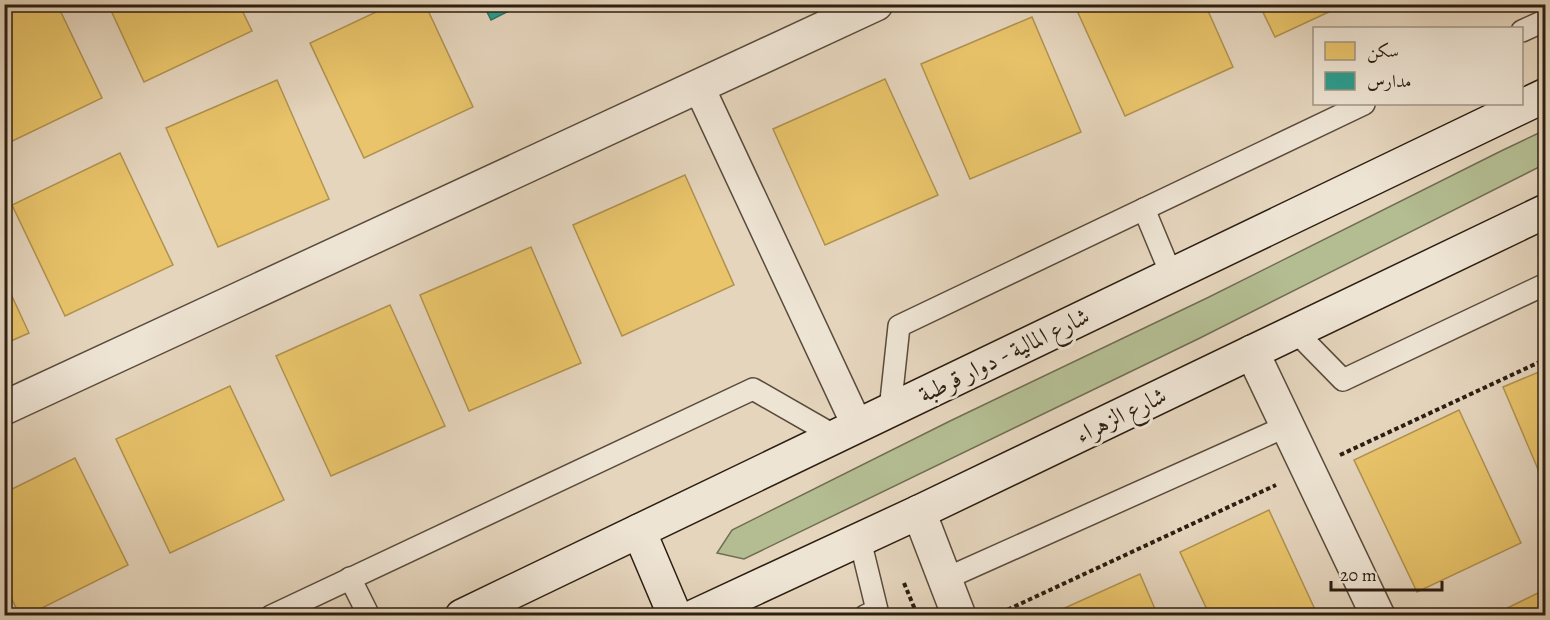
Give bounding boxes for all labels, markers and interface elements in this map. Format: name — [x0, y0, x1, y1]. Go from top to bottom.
legend — [1313, 27, 1523, 105]
text: سكن — [1367, 39, 1399, 63]
text: مدارس — [1367, 69, 1411, 93]
street label: شارع المالية - دوار قرطبة — [913, 300, 1096, 414]
street label: شارع الزهراء — [1070, 379, 1173, 454]
scale bar — [1331, 554, 1442, 592]
text: 20 m — [1340, 563, 1377, 587]

